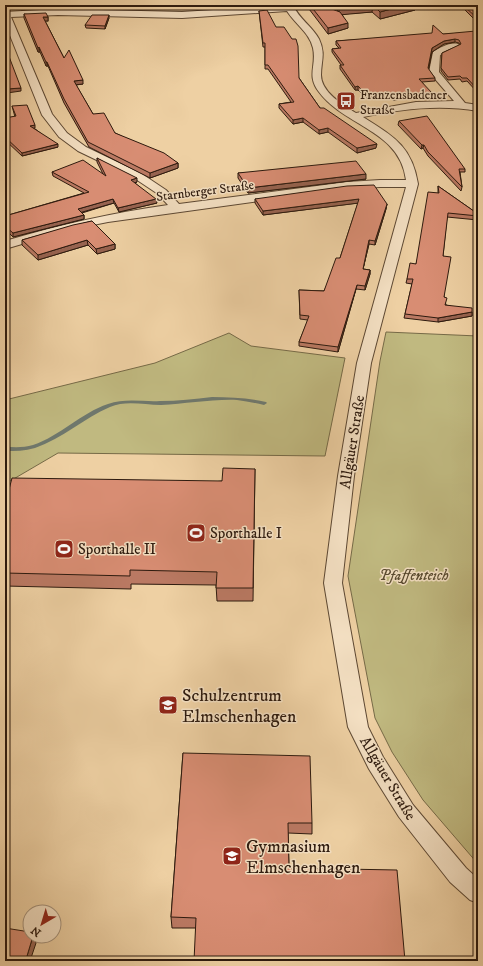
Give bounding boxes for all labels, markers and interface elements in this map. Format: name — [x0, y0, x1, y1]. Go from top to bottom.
place label: Franzensbadener Straße — [360, 87, 447, 118]
bus stop icon: Franzensbadener Straße — [335, 90, 357, 112]
street label: Starnberger Straße — [155, 177, 255, 205]
street label: Allgäuer Straße — [336, 394, 369, 490]
sports icon: Sporthalle I — [185, 522, 207, 544]
place label: Sporthalle I — [210, 524, 282, 543]
sports icon: Sporthalle II — [53, 538, 75, 560]
place label: Sporthalle II — [78, 540, 156, 559]
park label: Pfaffenteich — [379, 566, 449, 585]
place label: Schulzentrum Elmschenhagen — [182, 685, 297, 728]
school or university icon: Schulzentrum Elmschenhagen — [157, 694, 179, 716]
street label: Allgäuer Straße — [355, 733, 420, 824]
place label: Gymnasium Elmschenhagen — [246, 836, 361, 879]
school or university icon: Gymnasium Elmschenhagen — [221, 845, 243, 867]
north arrow — [22, 904, 62, 944]
text: N — [29, 923, 44, 939]

